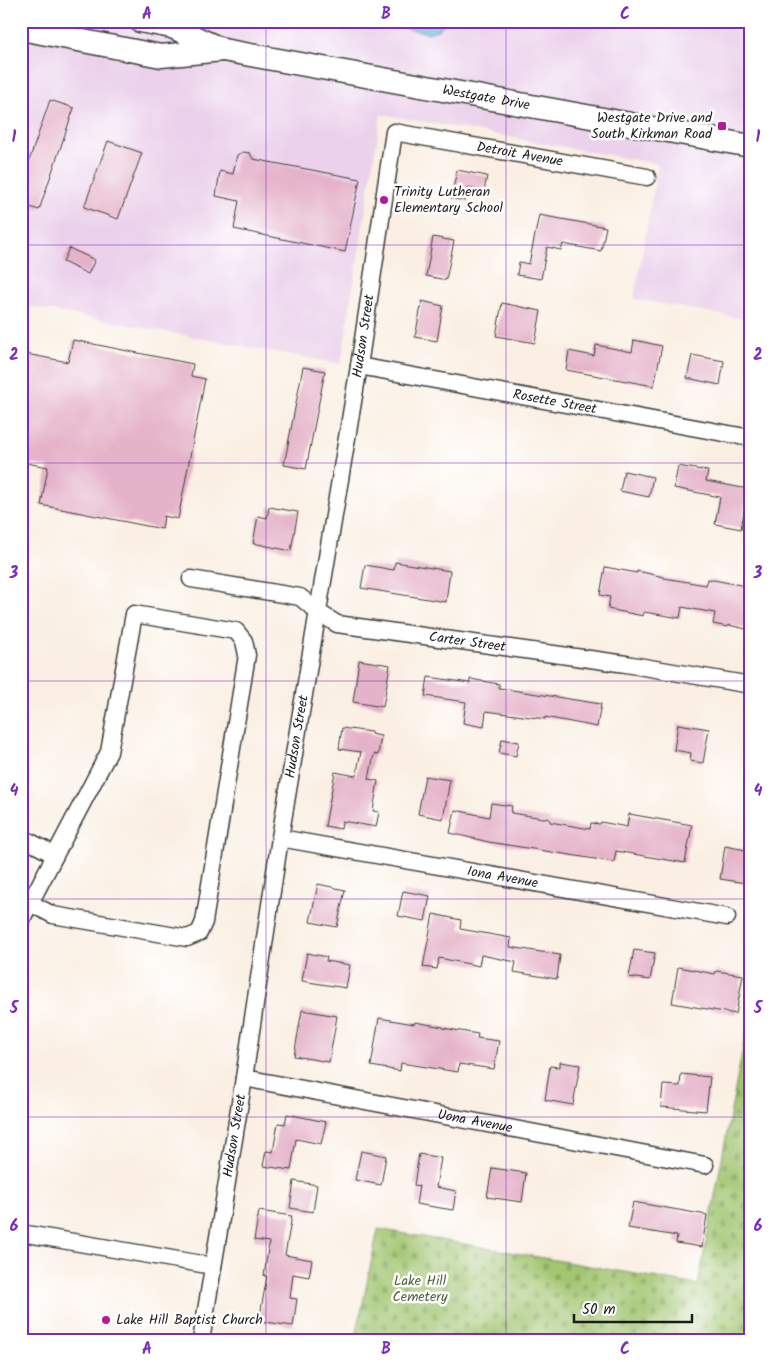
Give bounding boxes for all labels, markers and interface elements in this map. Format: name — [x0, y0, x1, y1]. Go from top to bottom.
text: A — [142, 2, 152, 27]
text: B — [381, 2, 391, 27]
text: C — [620, 2, 630, 27]
street label: Westgate Drive — [441, 79, 532, 117]
place label: Westgate Drive and South Kirkman Road — [591, 107, 713, 145]
marker: Westgate Drive and South Kirkman Road — [716, 120, 728, 132]
text: 1 — [12, 125, 17, 150]
text: 1 — [756, 125, 761, 150]
street label: Detroit Avenue — [475, 136, 565, 173]
place label: Trinity Lutheran Elementary School — [394, 181, 503, 219]
marker: Trinity Lutheran Elementary School — [378, 194, 390, 206]
street label: Hudson Street — [346, 292, 381, 379]
text: 2 — [9, 343, 19, 368]
text: 2 — [753, 343, 763, 368]
street label: Rosette Street — [511, 383, 599, 421]
text: 3 — [9, 561, 19, 586]
text: 3 — [753, 561, 763, 586]
street label: Carter Street — [428, 626, 508, 658]
street label: Hudson Street — [279, 693, 315, 780]
text: 4 — [10, 779, 19, 804]
text: 4 — [754, 779, 763, 804]
street label: Iona Avenue — [465, 860, 540, 895]
text: 5 — [9, 996, 20, 1021]
text: 5 — [753, 996, 764, 1021]
street label: Hudson Street — [217, 1092, 252, 1179]
street label: Uona Avenue — [436, 1104, 515, 1140]
text: 6 — [10, 1214, 19, 1239]
text: 6 — [754, 1214, 763, 1239]
park label: Lake Hill Cemetery — [392, 1270, 448, 1308]
scale bar — [574, 1292, 692, 1324]
text: 50 m — [582, 1298, 616, 1322]
place label: Lake Hill Baptist Church — [116, 1309, 263, 1331]
marker: Lake Hill Baptist Church — [100, 1314, 112, 1326]
text: A — [142, 1337, 152, 1362]
text: B — [381, 1337, 391, 1362]
text: C — [620, 1337, 630, 1362]

